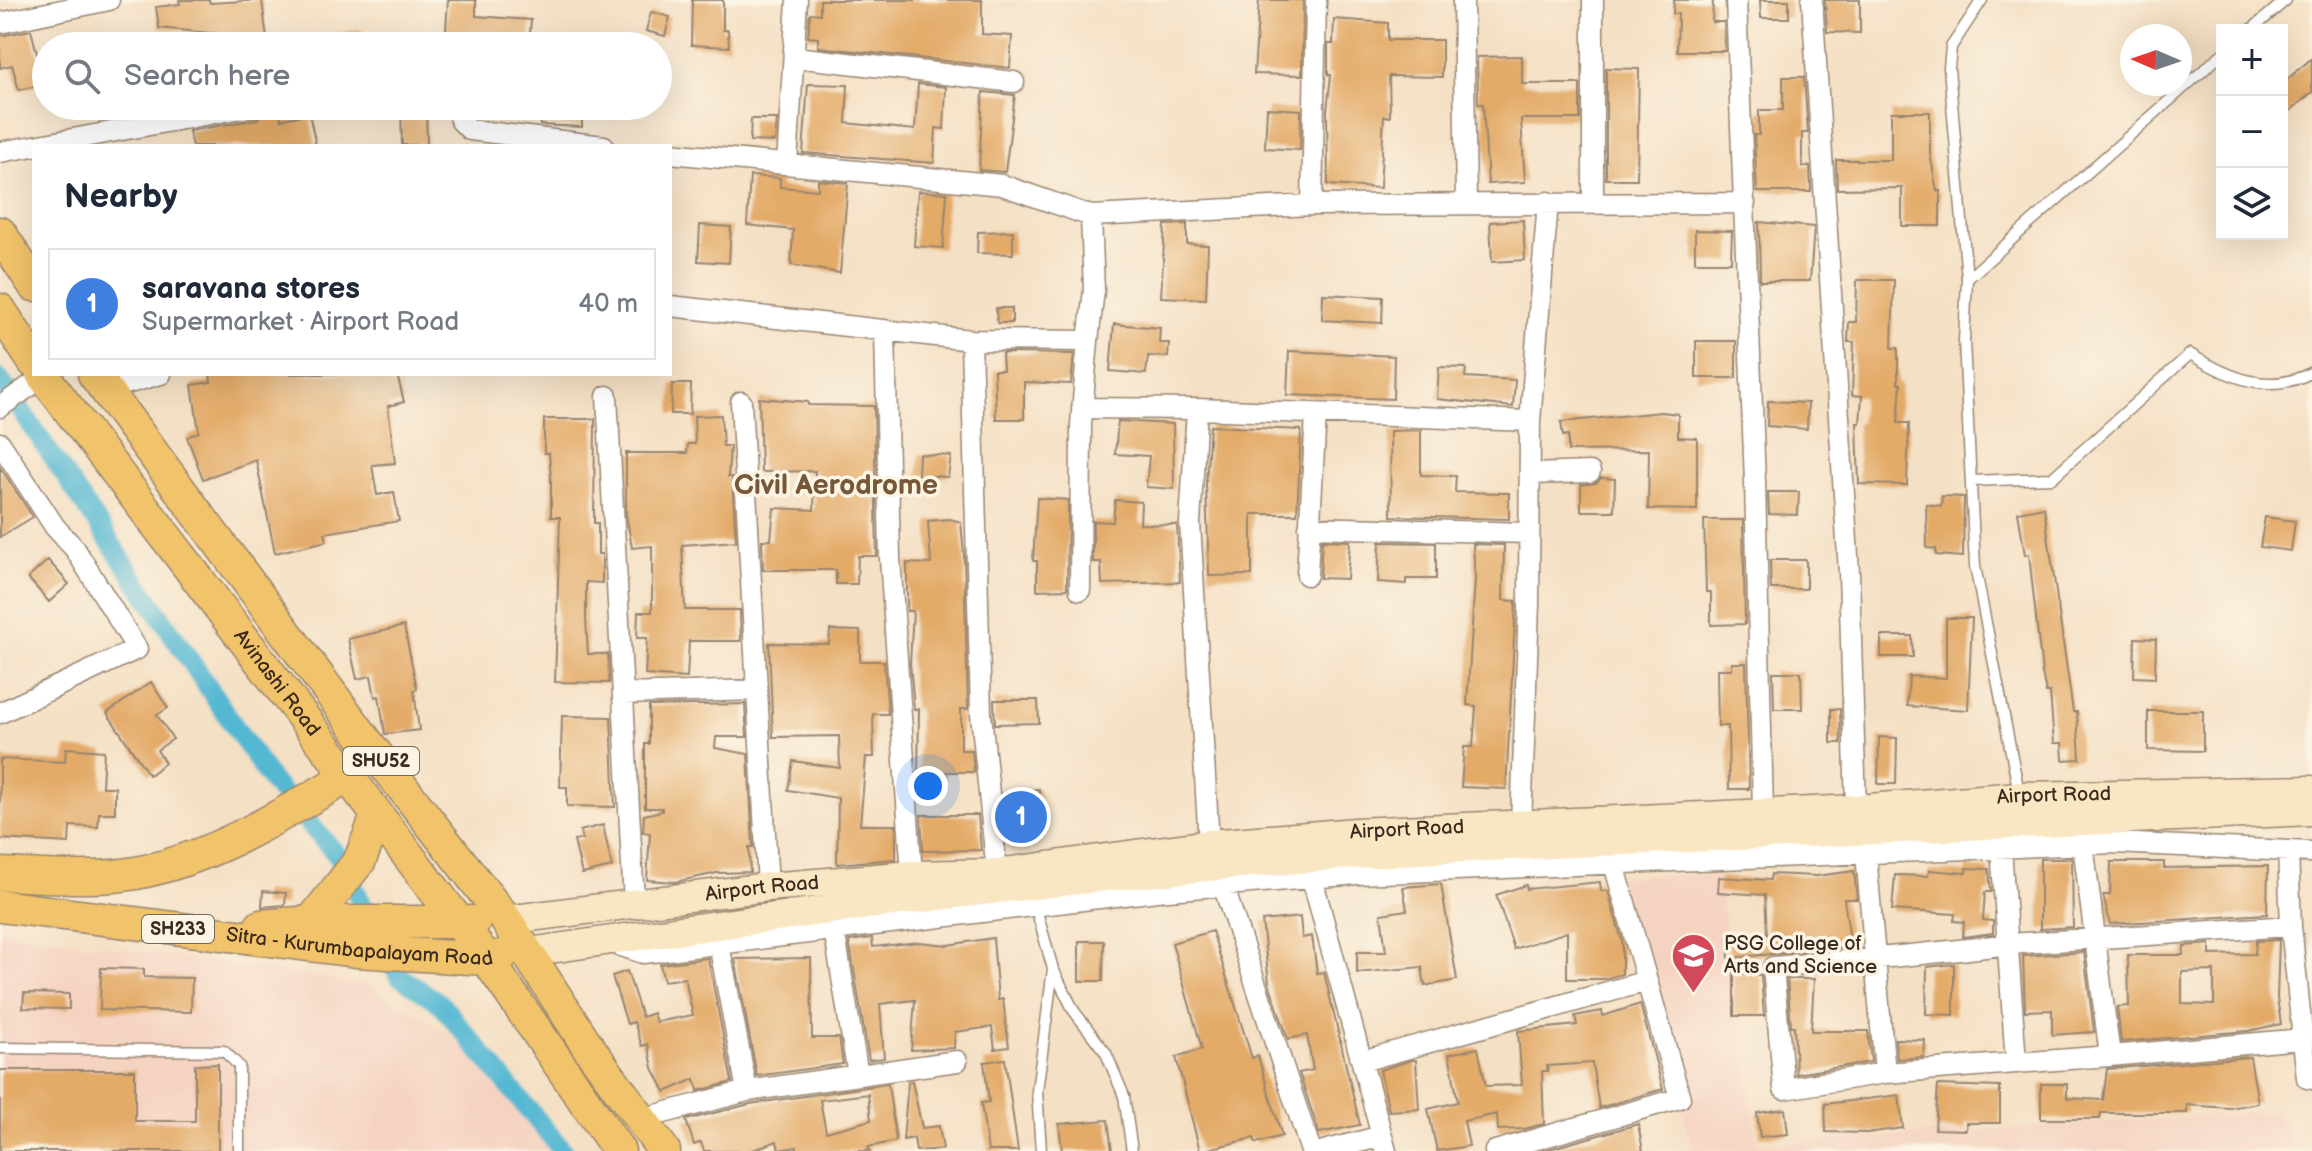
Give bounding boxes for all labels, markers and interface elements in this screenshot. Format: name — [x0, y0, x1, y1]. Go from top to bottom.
north arrow — [2120, 24, 2192, 96]
map controls — [2216, 24, 2288, 240]
button: + — [2216, 24, 2288, 96]
search box — [32, 32, 672, 120]
icon: search — [60, 54, 104, 98]
text: Search here — [124, 58, 290, 94]
button: − — [2216, 96, 2288, 168]
button: layers — [2216, 168, 2288, 240]
text: Nearby — [64, 176, 178, 217]
text: saravana stores — [142, 271, 360, 307]
text: 1 — [87, 289, 97, 320]
text: 40 m — [578, 289, 638, 320]
text: Supermarket · Airport Road — [142, 307, 459, 338]
district label: Civil Aerodrome — [734, 469, 938, 502]
street label: Avinashi Road — [229, 625, 325, 741]
road number: SHU52 — [343, 747, 419, 775]
your location — [908, 766, 948, 806]
street label: Airport Road — [1996, 782, 2111, 810]
pin: 1 — [995, 787, 1047, 847]
street label: Airport Road — [1349, 815, 1465, 844]
street label: Airport Road — [704, 871, 820, 907]
road number: SH233 — [142, 915, 214, 943]
street label: Sitra - Kurumbapalayam Road — [225, 923, 495, 972]
school or university icon: PSG College of Arts and Science — [1669, 931, 1717, 994]
place label: PSG College of Arts and Science — [1724, 932, 1877, 979]

